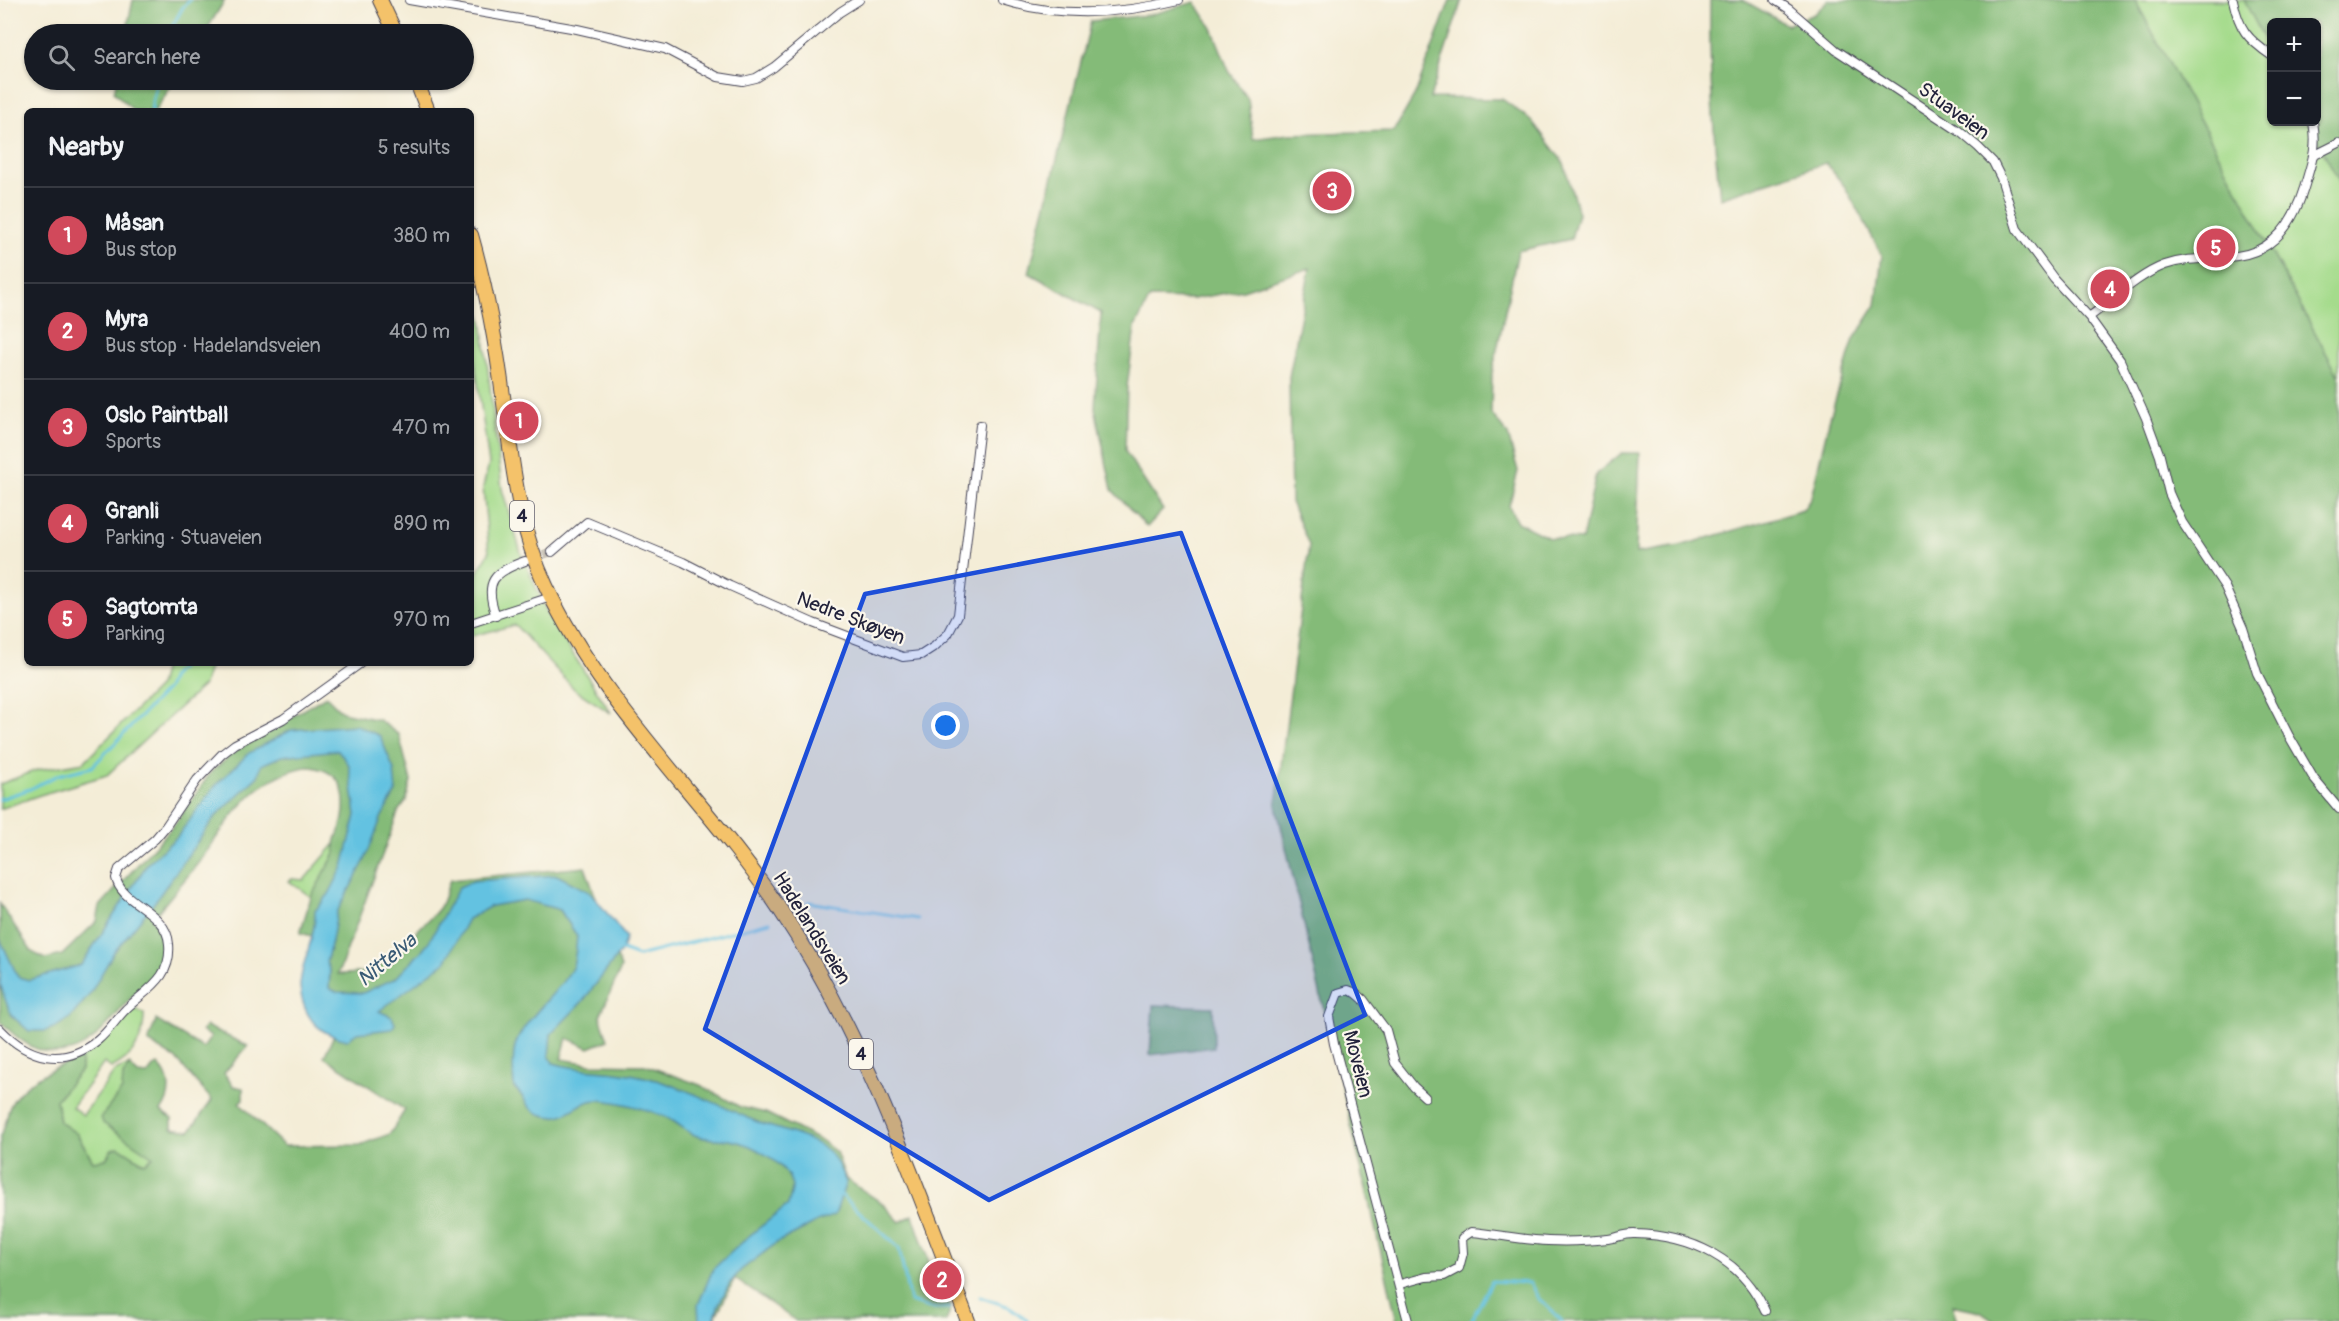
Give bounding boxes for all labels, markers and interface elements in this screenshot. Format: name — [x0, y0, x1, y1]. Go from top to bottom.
map controls — [2267, 18, 2321, 126]
button: + — [2267, 18, 2321, 72]
search box — [24, 24, 474, 90]
icon: search — [45, 41, 78, 74]
text: Search here — [93, 43, 200, 71]
button: − — [2267, 72, 2321, 126]
street label: Stuaveien — [1913, 77, 1995, 145]
text: Nearby — [48, 131, 124, 163]
text: 5 results — [378, 135, 450, 160]
pin: 3 — [1312, 168, 1352, 213]
text: Måsan — [105, 209, 164, 237]
text: 1 — [64, 223, 71, 248]
text: 380 m — [393, 223, 450, 248]
pin: 5 — [2196, 226, 2236, 270]
text: Bus stop — [105, 237, 177, 262]
pin: 4 — [2090, 266, 2130, 312]
text: Myra — [105, 305, 148, 333]
text: 2 — [62, 319, 73, 344]
text: 400 m — [389, 319, 450, 344]
text: Bus stop · Hadelandsveien — [105, 333, 321, 358]
pin: 1 — [500, 398, 538, 444]
text: Oslo Paintball — [105, 401, 228, 429]
text: 3 — [62, 415, 73, 440]
text: 470 m — [392, 415, 450, 440]
text: Sports — [105, 429, 161, 454]
text: Granli — [105, 497, 159, 525]
road number: 4 — [510, 501, 534, 531]
text: 4 — [62, 511, 73, 536]
text: 890 m — [394, 511, 450, 536]
text: Parking · Stuaveien — [105, 525, 262, 550]
street label: Nedre Skøyen — [793, 586, 909, 650]
text: Sagtomta — [105, 593, 198, 621]
text: 5 — [62, 607, 73, 632]
text: 970 m — [393, 607, 450, 632]
text: Parking — [105, 621, 165, 646]
your location — [931, 711, 960, 740]
street label: Hadelandsveien — [767, 867, 857, 989]
water label: Nittelva — [352, 927, 423, 993]
street label: Moveien — [1338, 1028, 1378, 1100]
road number: 4 — [849, 1039, 873, 1069]
pin: 2 — [922, 1258, 962, 1302]

